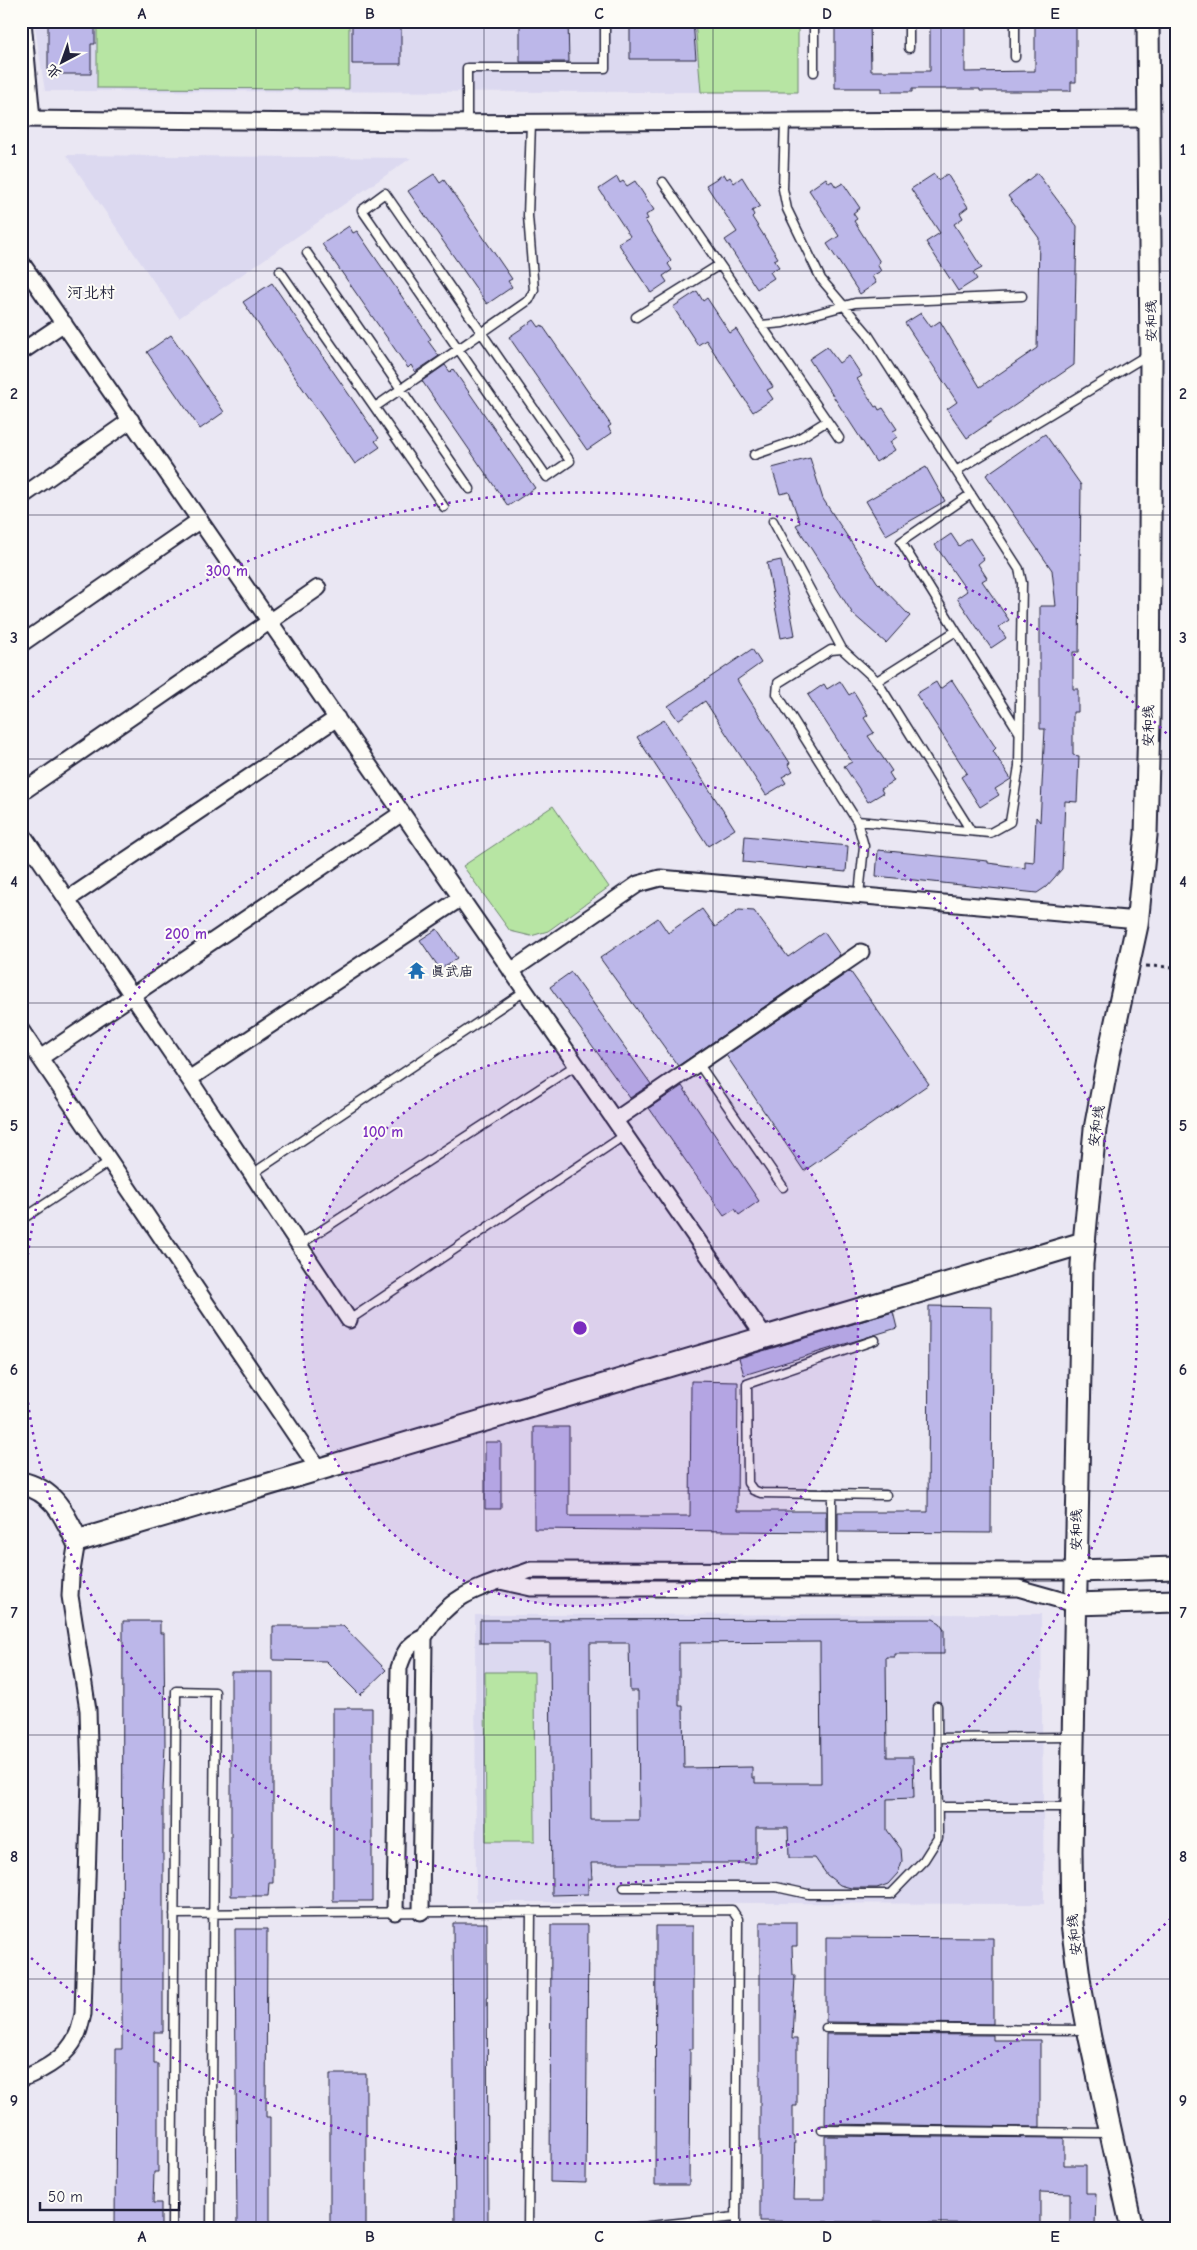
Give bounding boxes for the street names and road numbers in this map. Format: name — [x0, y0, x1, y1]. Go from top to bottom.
street label: 安和线 — [1143, 300, 1160, 342]
street label: 安和线 — [1140, 705, 1157, 747]
street label: 安和线 — [1085, 1104, 1108, 1148]
street label: 安和线 — [1068, 1509, 1085, 1551]
street label: 安和线 — [1064, 1913, 1085, 1957]

